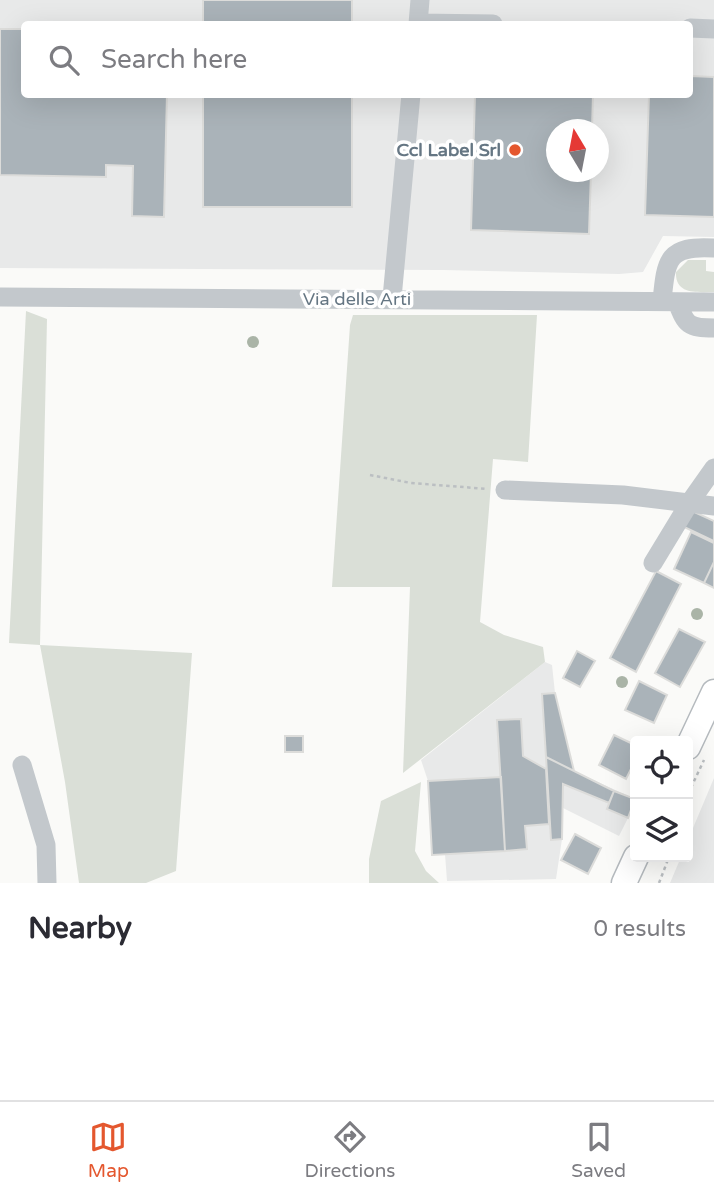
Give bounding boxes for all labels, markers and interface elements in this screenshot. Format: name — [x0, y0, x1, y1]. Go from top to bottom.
search box — [21, 21, 693, 98]
icon: search — [45, 41, 83, 79]
text: Search here — [101, 44, 247, 75]
north arrow — [546, 119, 609, 182]
place label: Ccl Label Srl — [397, 139, 501, 161]
marker: Ccl Label Srl — [507, 142, 523, 158]
street label: Via delle Arti — [303, 288, 411, 310]
map controls — [630, 736, 693, 862]
button: locate — [630, 736, 693, 799]
button: layers — [630, 799, 693, 862]
text: Nearby — [28, 910, 132, 947]
text: 0 results — [593, 915, 686, 943]
tab: Map — [88, 1118, 129, 1182]
tab: Directions — [305, 1118, 396, 1182]
tab: Saved — [571, 1118, 626, 1182]

